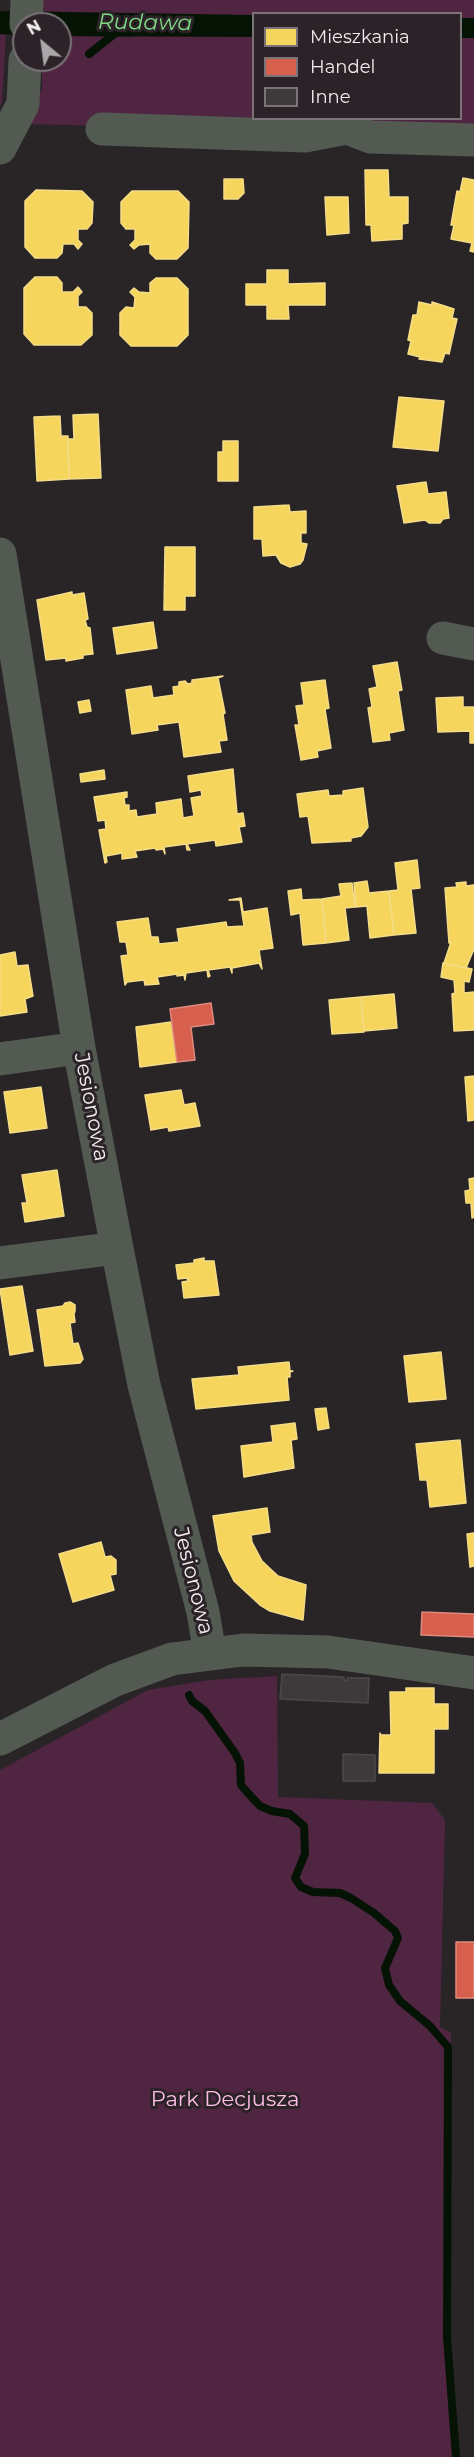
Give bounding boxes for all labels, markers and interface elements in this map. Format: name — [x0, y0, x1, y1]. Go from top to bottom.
water label: Rudawa — [98, 9, 192, 37]
north arrow — [12, 12, 72, 72]
legend — [252, 12, 462, 120]
text: N — [24, 16, 44, 39]
text: Mieszkania — [310, 26, 410, 48]
text: Handel — [310, 56, 375, 78]
text: Inne — [310, 86, 351, 108]
street label: Jesionowa — [68, 1051, 114, 1163]
street label: Jesionowa — [167, 1525, 219, 1637]
park label: Park Decjusza — [151, 2087, 299, 2113]

